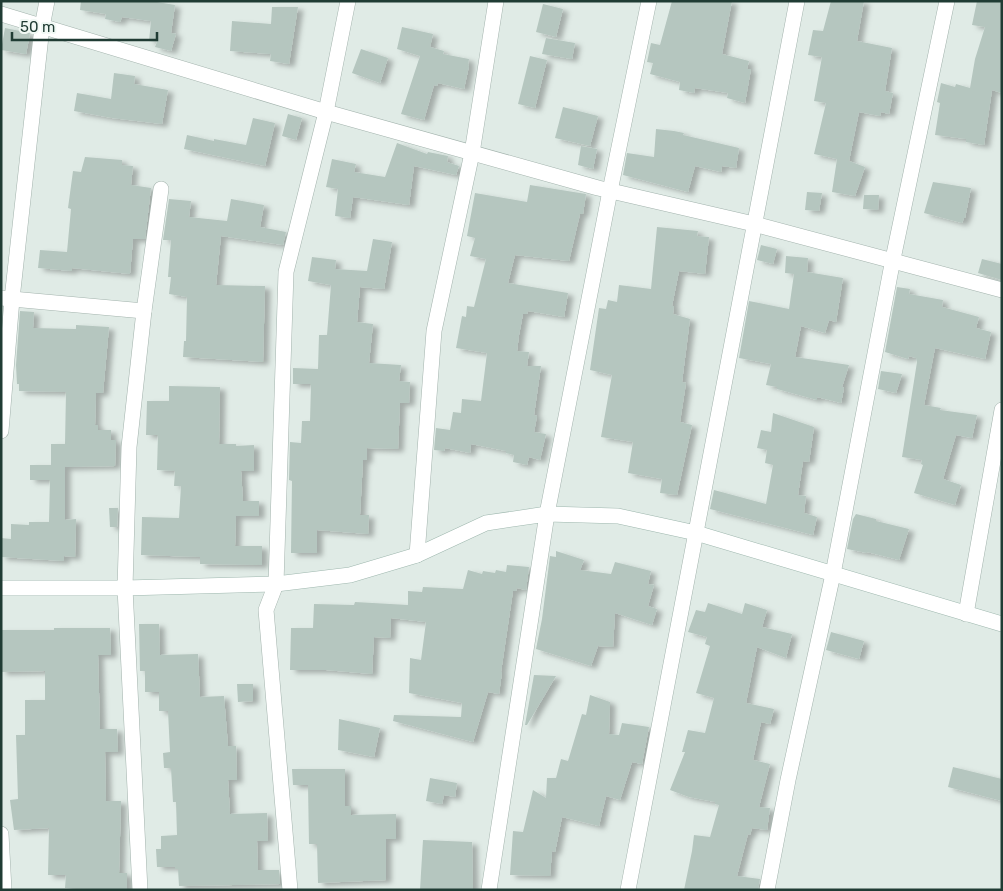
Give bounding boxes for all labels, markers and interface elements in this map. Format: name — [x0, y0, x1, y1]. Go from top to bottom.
scale bar — [12, 10, 158, 42]
text: 50 m — [20, 18, 55, 36]

